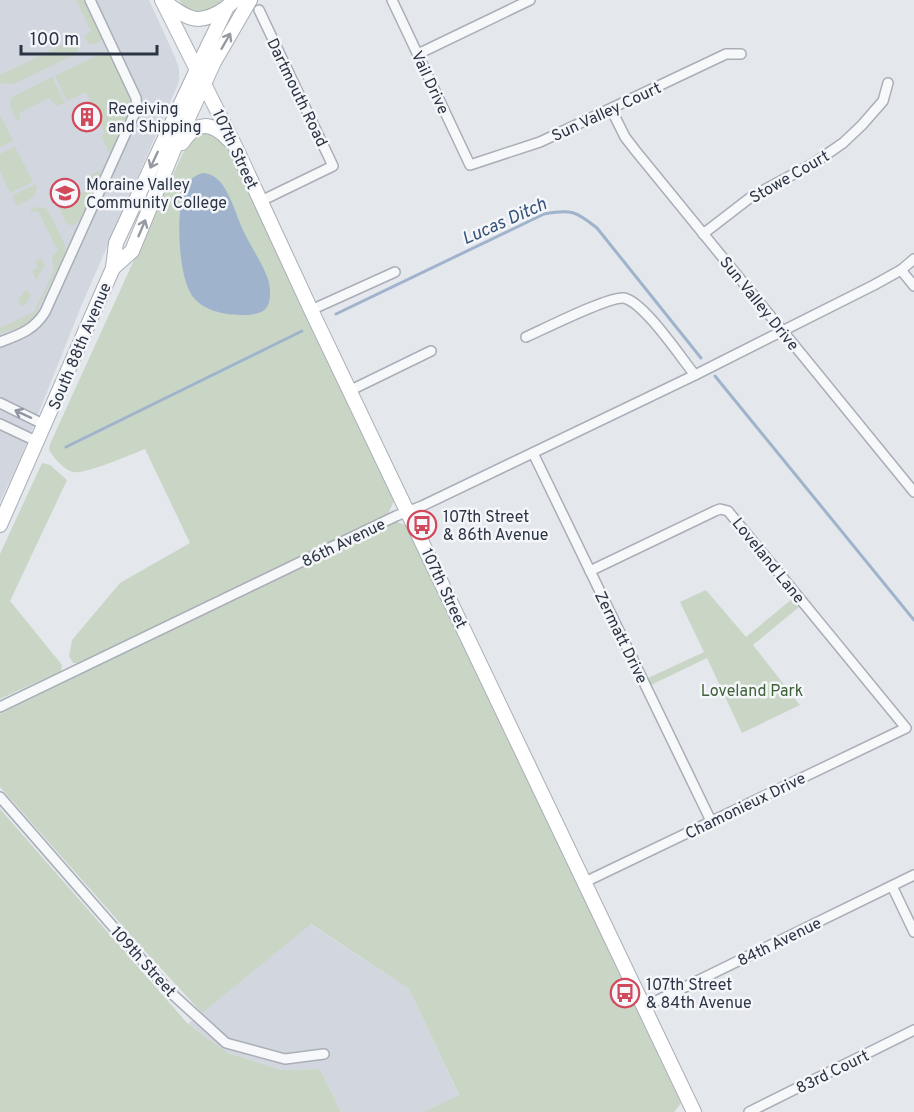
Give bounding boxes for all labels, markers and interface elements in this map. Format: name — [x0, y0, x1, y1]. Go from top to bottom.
scale bar — [21, 18, 158, 56]
text: 100 m — [30, 29, 79, 52]
one-way arrow — [221, 33, 233, 50]
street label: Dartmouth Road — [261, 35, 331, 150]
street label: Vail Drive — [406, 48, 453, 118]
street label: Sun Valley Court — [549, 79, 665, 147]
place label: Receiving and Shipping — [108, 100, 202, 138]
building icon: Receiving and Shipping — [71, 101, 103, 133]
street label: 107th Street — [207, 107, 261, 193]
street label: Stowe Court — [747, 147, 833, 209]
one-way arrow — [148, 151, 160, 169]
place label: Moraine Valley Community College — [86, 176, 227, 214]
school or university icon: Moraine Valley Community College — [49, 177, 81, 209]
water label: Lucas Ditch — [459, 193, 551, 251]
one-way arrow — [137, 219, 148, 237]
street label: Sun Valley Drive — [714, 253, 803, 355]
street label: South 88th Avenue — [45, 280, 117, 413]
one-way arrow — [14, 408, 32, 420]
place label: 107th Street & 86th Avenue — [443, 508, 548, 546]
bus stop icon: 107th Street & 86th Avenue — [406, 509, 438, 541]
street label: Loveland Lane — [727, 514, 808, 608]
street label: 86th Avenue — [299, 515, 389, 573]
street label: 107th Street — [416, 546, 470, 632]
street label: Zermatt Drive — [589, 588, 651, 687]
park label: Loveland Park — [701, 682, 803, 702]
street label: Chamonieux Drive — [682, 769, 809, 845]
street label: 84th Avenue — [735, 914, 825, 972]
street label: 109th Street — [106, 923, 180, 1002]
place label: 107th Street & 84th Avenue — [646, 976, 752, 1014]
bus stop icon: 107th Street & 84th Avenue — [609, 977, 641, 1009]
street label: 83rd Court — [793, 1046, 873, 1099]

